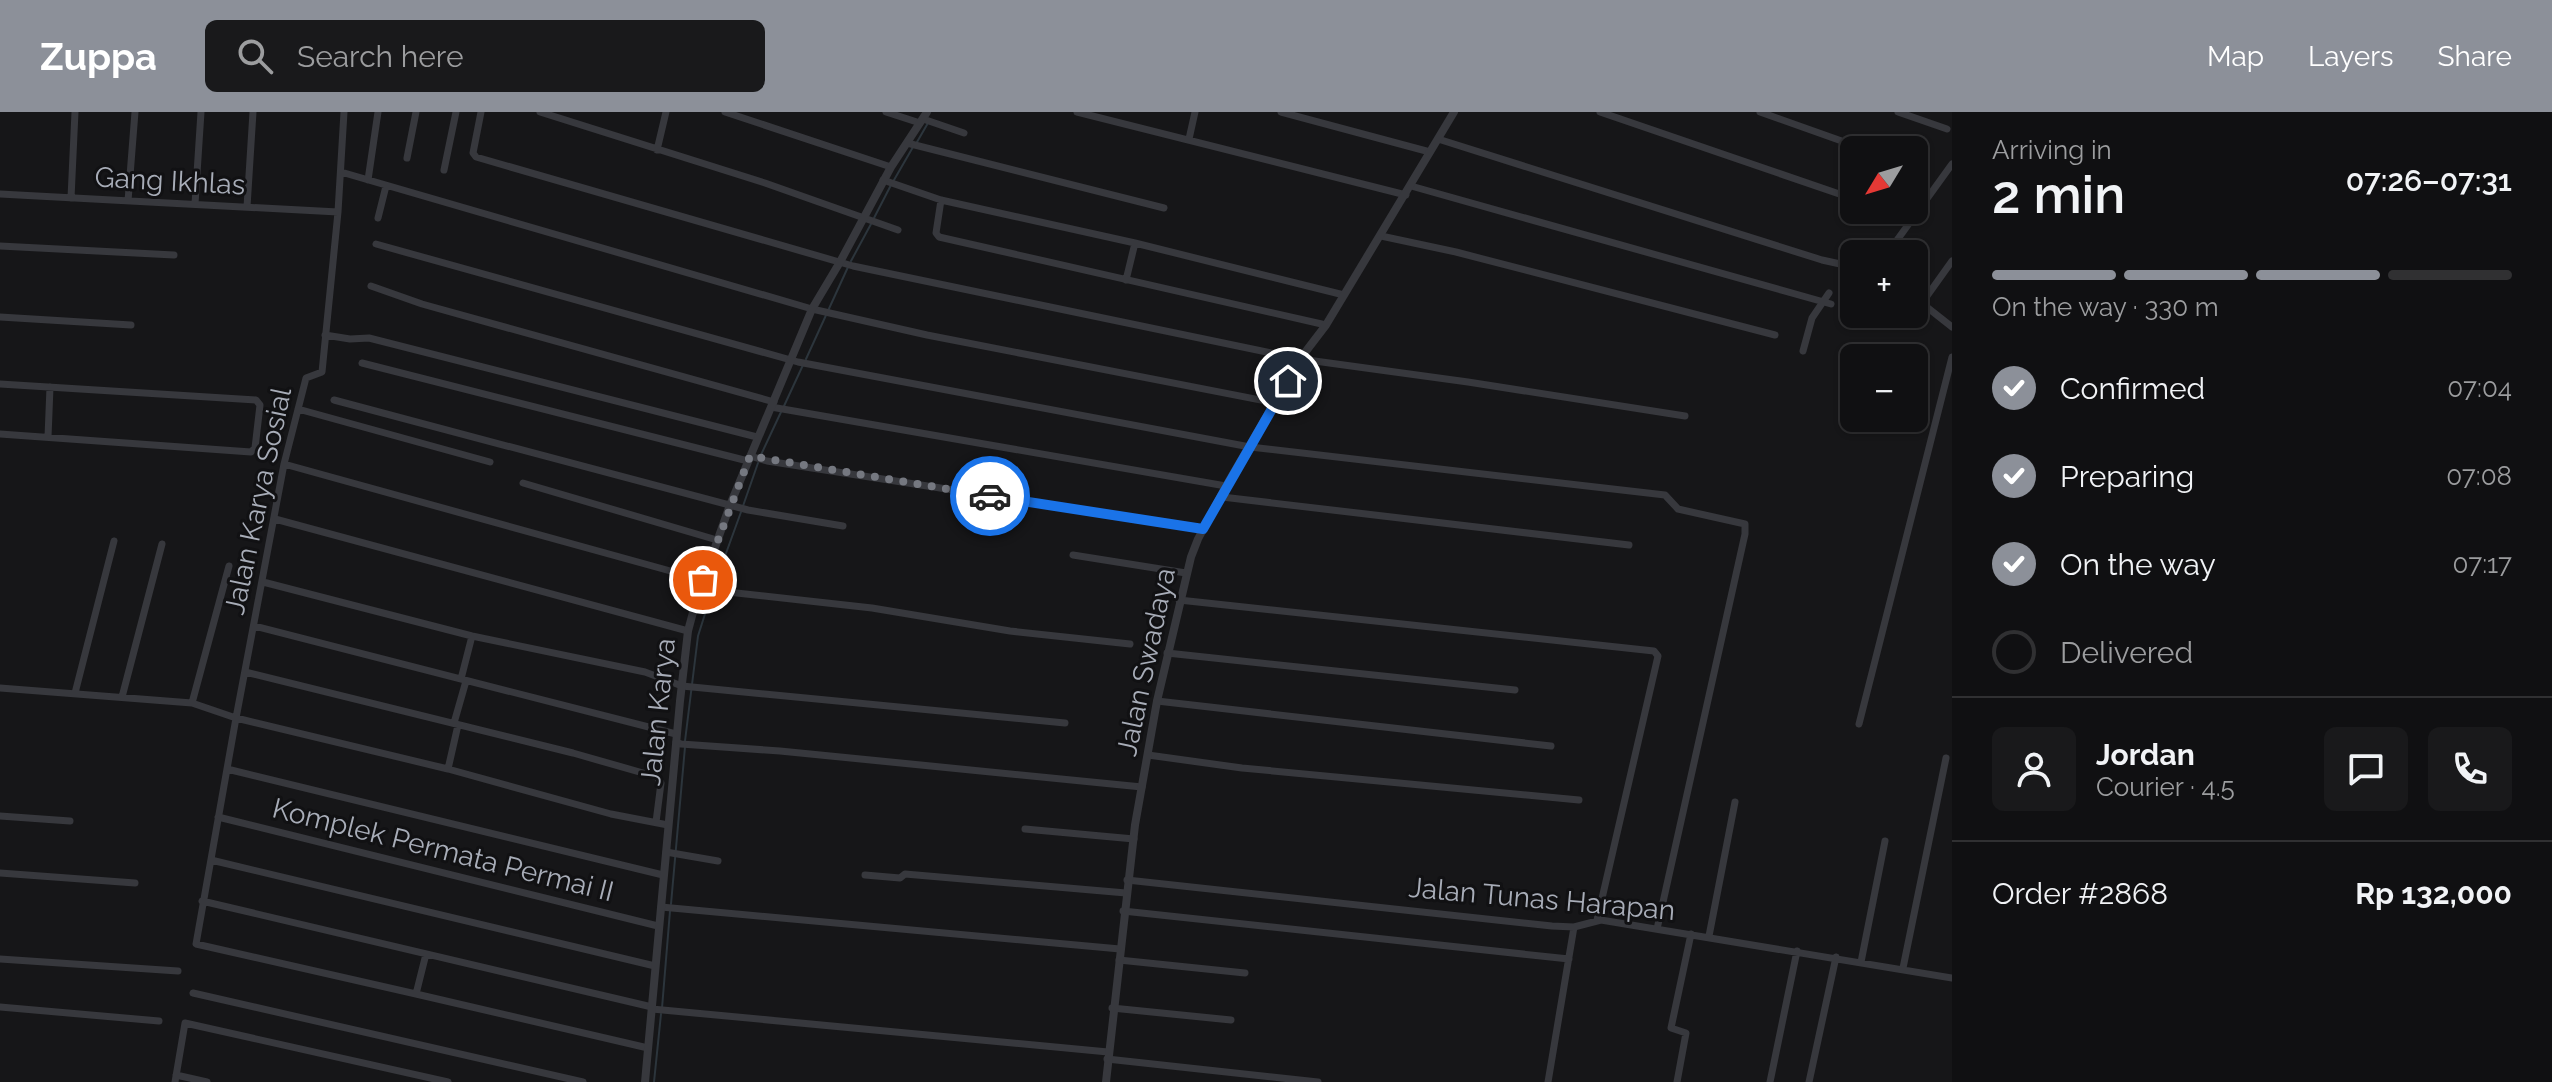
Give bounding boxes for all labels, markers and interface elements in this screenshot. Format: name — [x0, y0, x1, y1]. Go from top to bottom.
search box — [205, 20, 765, 92]
text: Zuppa — [40, 34, 157, 79]
icon: search — [233, 34, 277, 78]
text: Search here — [297, 39, 464, 74]
text: Map — [2207, 40, 2264, 73]
text: Layers — [2308, 40, 2394, 73]
text: Share — [2438, 40, 2512, 73]
text: Arriving in — [1992, 135, 2112, 165]
north arrow — [1840, 136, 1928, 224]
map controls — [1840, 136, 1928, 432]
street label: Gang Ikhlas — [94, 161, 246, 201]
text: 07:26–07:31 — [2346, 163, 2512, 198]
text: 2 min — [1992, 164, 2125, 225]
button: + — [1840, 240, 1928, 328]
text: On the way · 330 m — [1992, 292, 2219, 322]
button: − — [1840, 344, 1928, 432]
pin — [1254, 347, 1322, 415]
icon: home — [1266, 359, 1310, 403]
icon: check — [1992, 366, 2036, 410]
text: Confirmed — [2060, 371, 2205, 406]
text: 07:04 — [2447, 373, 2512, 403]
street label: Jalan Karya Sosial — [218, 384, 298, 618]
icon: check — [1992, 454, 2036, 498]
courier — [950, 456, 1030, 536]
text: Preparing — [2060, 459, 2194, 494]
text: 07:08 — [2446, 461, 2512, 491]
icon: car — [968, 474, 1012, 518]
icon: check — [1992, 542, 2036, 586]
pin — [669, 546, 737, 614]
text: On the way — [2060, 547, 2216, 582]
text: 07:17 — [2453, 549, 2512, 579]
icon: bag — [681, 558, 725, 602]
street label: Jalan Swadaya — [1110, 565, 1182, 759]
text: Delivered — [2060, 635, 2193, 670]
street label: Jalan Karya — [634, 637, 682, 787]
button: person — [1992, 727, 2076, 811]
button: chat — [2324, 727, 2408, 811]
button: phone — [2428, 727, 2512, 811]
text: Jordan — [2096, 737, 2195, 772]
text: Courier · 4.5 — [2096, 772, 2235, 802]
street label: Komplek Permata Permai II — [269, 792, 617, 908]
street label: Jalan Tunas Harapan — [1407, 871, 1677, 927]
text: Order #2868 — [1992, 876, 2168, 911]
text: Rp 132,000 — [2355, 876, 2512, 911]

